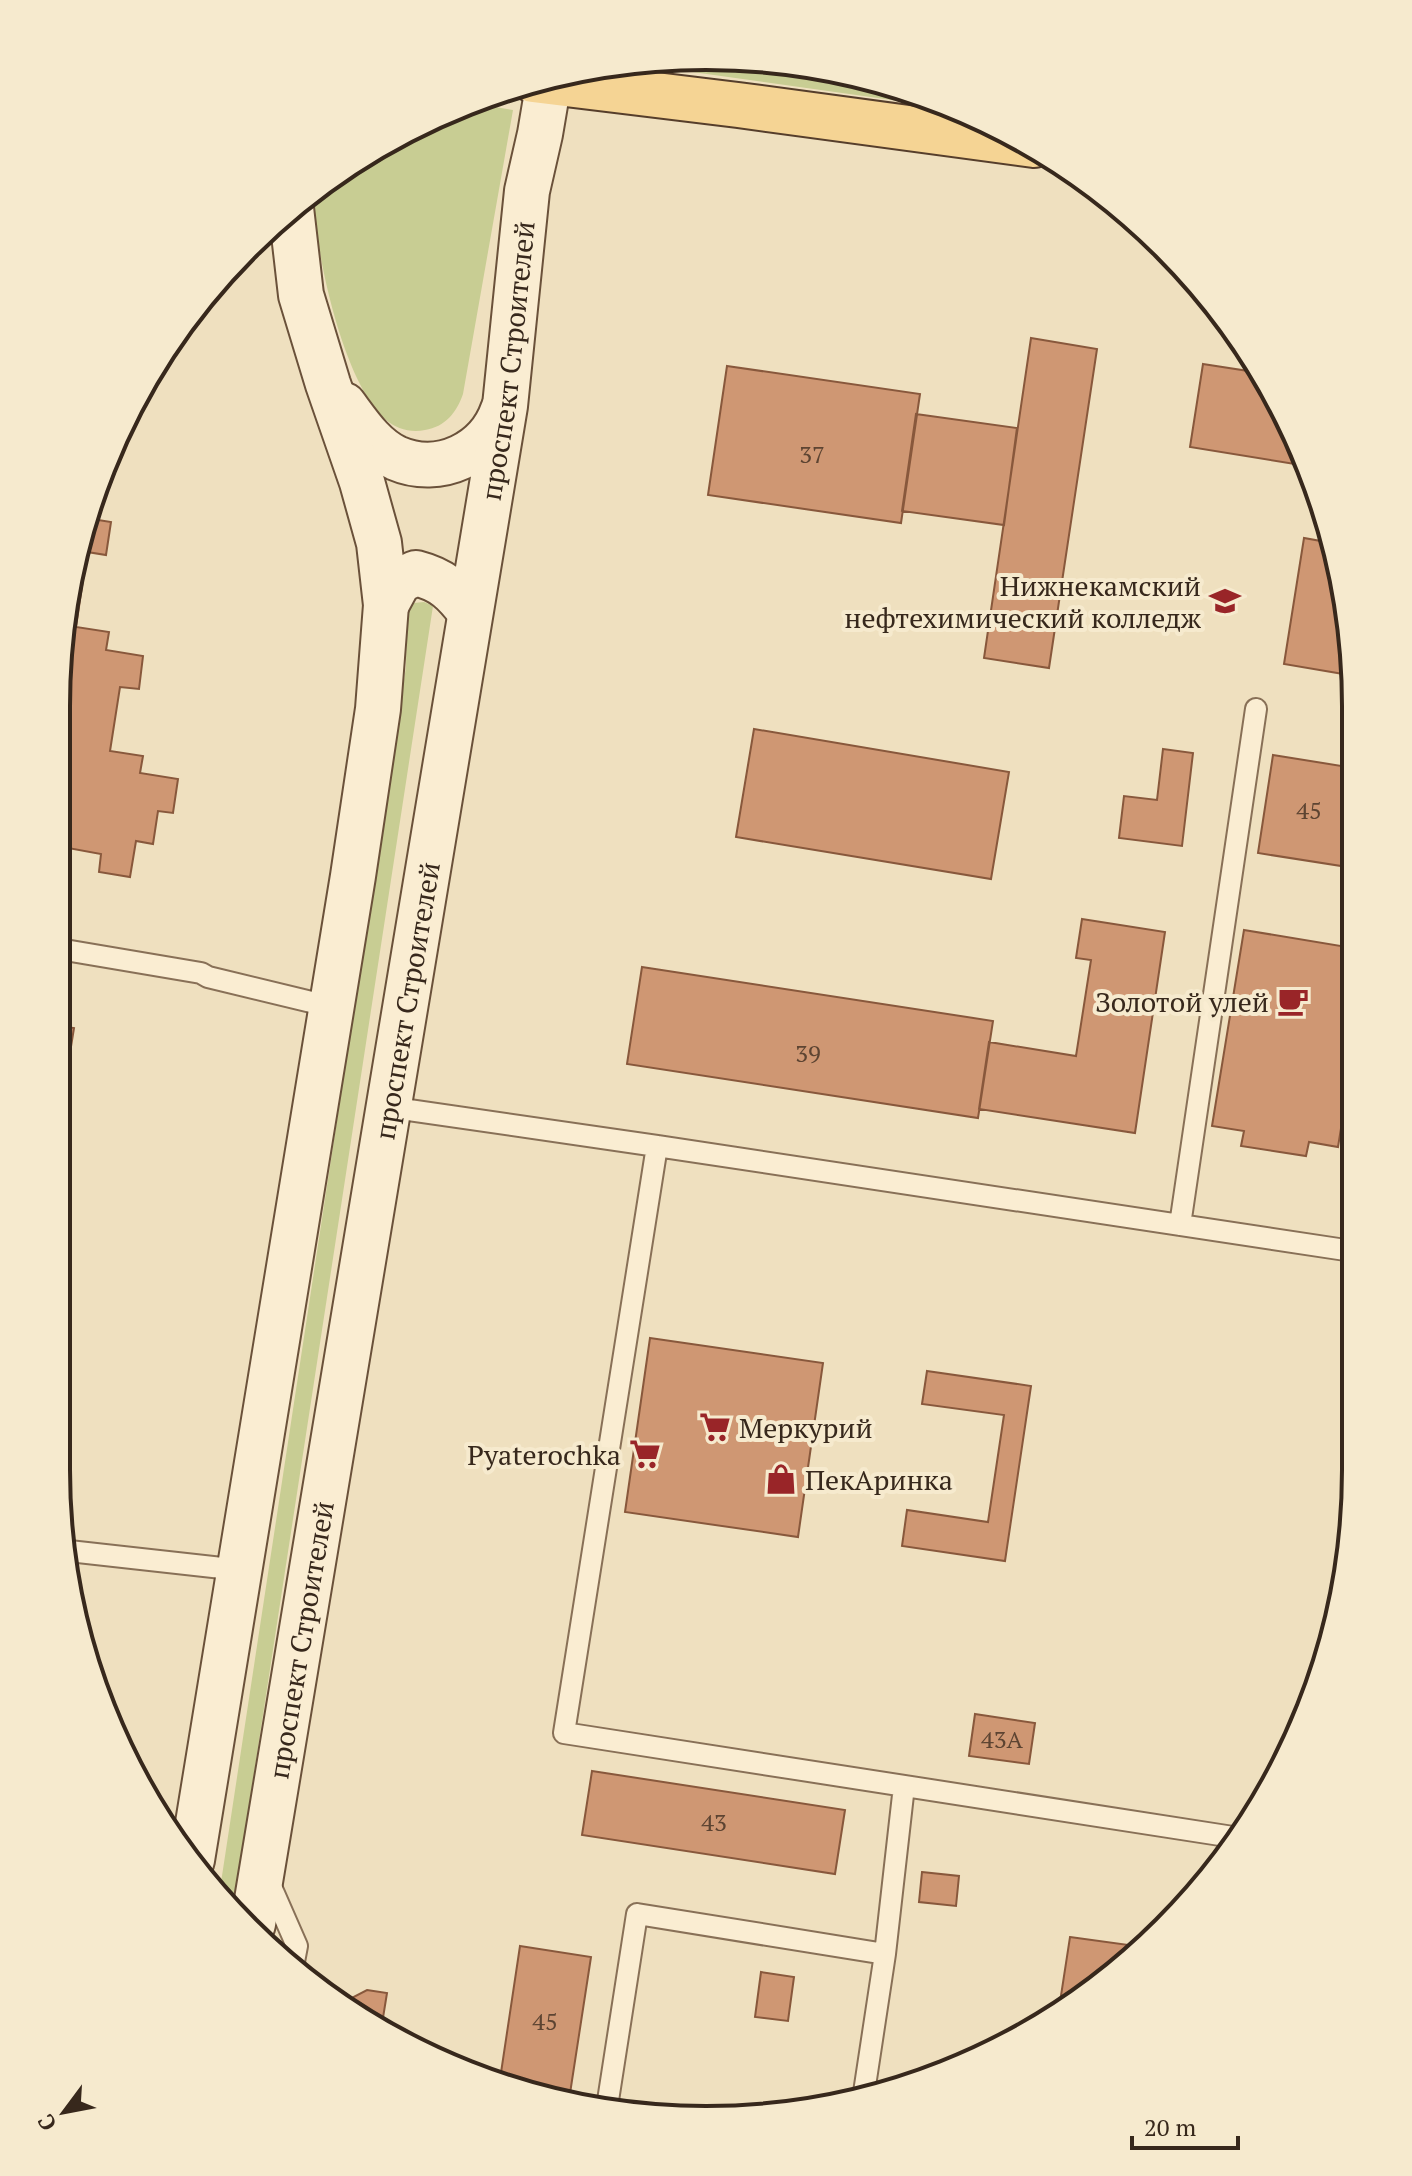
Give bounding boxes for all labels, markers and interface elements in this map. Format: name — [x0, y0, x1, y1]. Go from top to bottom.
street label: проспект Строителей — [471, 219, 542, 503]
house number: 37 — [799, 438, 825, 470]
place label: Нижнекамский нефтехимический колледж — [844, 567, 1202, 636]
school or university icon: Нижнекамский нефтехимический колледж — [1208, 584, 1242, 618]
house number: 45 — [1296, 794, 1322, 826]
street label: проспект Строителей — [365, 859, 448, 1142]
place label: Золотой улей — [1095, 983, 1269, 1020]
cafe icon: Золотой улей — [1276, 984, 1310, 1018]
house number: 39 — [795, 1037, 821, 1069]
place label: Меркурий — [739, 1409, 873, 1446]
supermarket icon: Меркурий — [698, 1410, 732, 1444]
place label: Pyaterochka — [467, 1436, 621, 1473]
supermarket icon: Pyaterochka — [628, 1437, 662, 1471]
place label: ПекАринка — [805, 1461, 953, 1498]
shop icon: ПекАринка — [764, 1462, 798, 1496]
street label: проспект Строителей — [259, 1498, 341, 1782]
house number: 43А — [981, 1723, 1024, 1755]
house number: 43 — [701, 1806, 727, 1838]
house number: 45 — [532, 2005, 558, 2037]
north arrow — [24, 2072, 104, 2152]
scale bar — [1132, 2100, 1238, 2150]
text: С — [31, 2109, 63, 2137]
text: 20 m — [1144, 2111, 1196, 2143]

